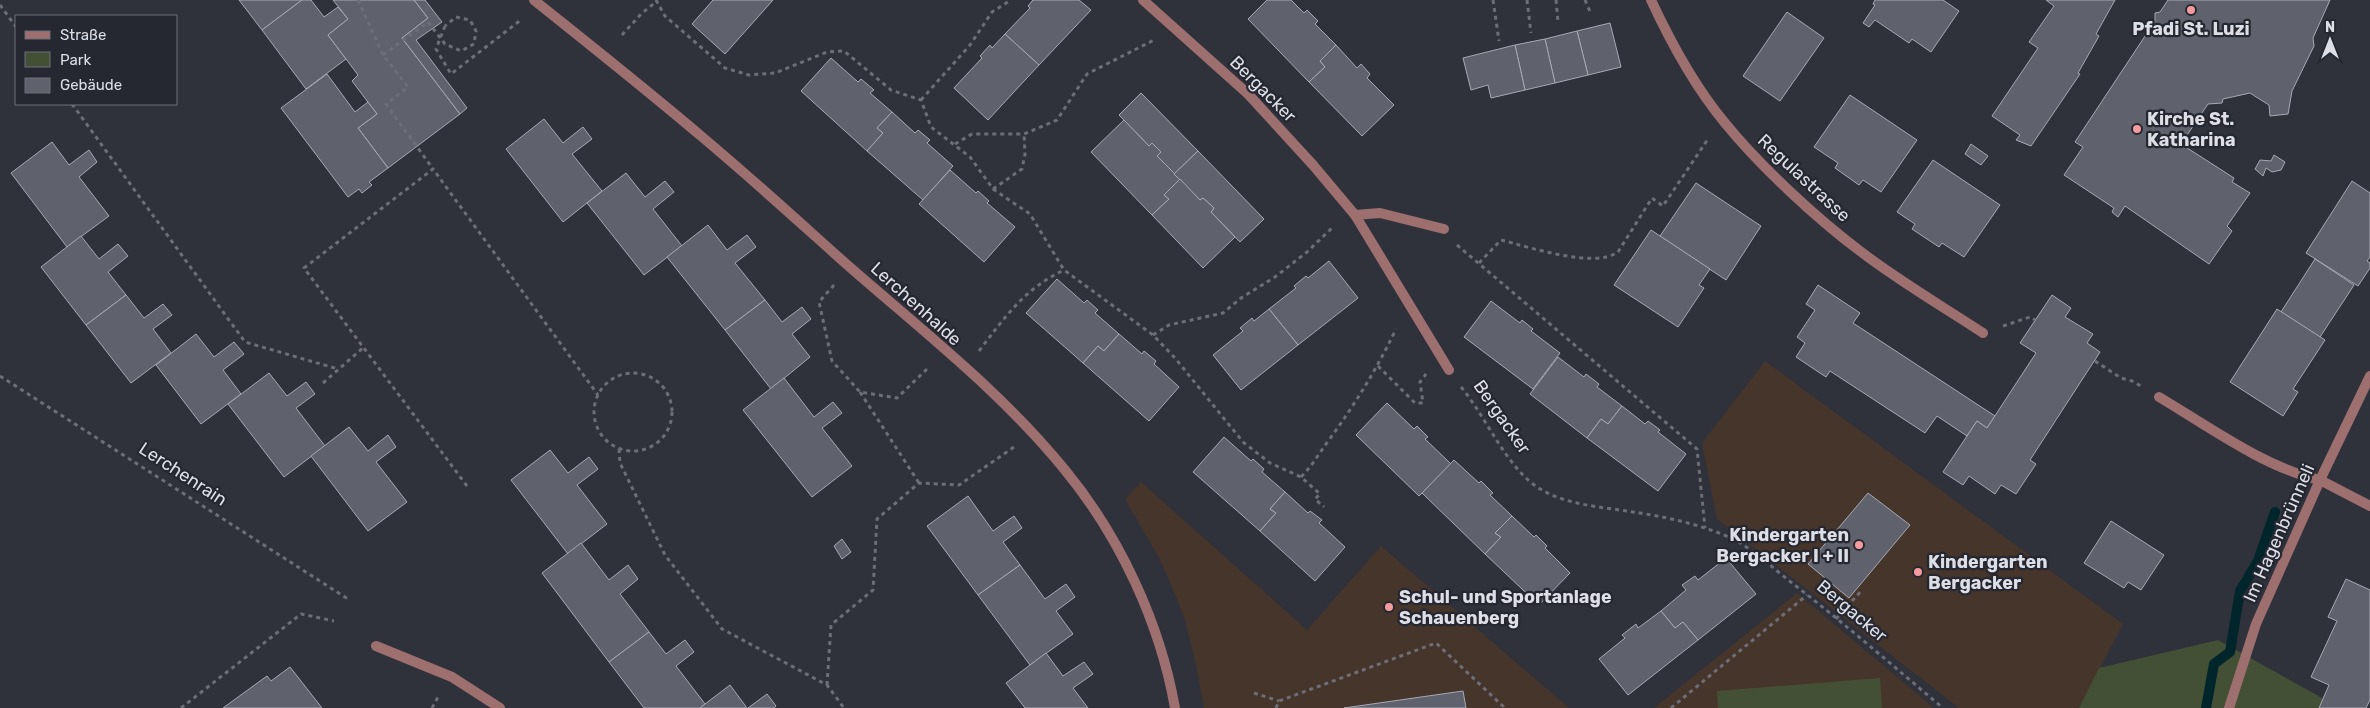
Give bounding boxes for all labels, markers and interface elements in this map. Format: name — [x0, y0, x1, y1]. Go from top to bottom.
marker: Pfadi St. Luzi — [2185, 4, 2197, 16]
legend — [15, 15, 178, 105]
north arrow — [2305, 15, 2355, 65]
place label: Pfadi St. Luzi — [2132, 18, 2250, 40]
text: N — [2325, 19, 2335, 36]
text: Straße — [60, 26, 106, 44]
text: Park — [60, 51, 91, 69]
street label: Bergacker — [1225, 51, 1301, 127]
text: Gebäude — [60, 76, 122, 94]
place label: Kirche St. Katharina — [2147, 108, 2236, 151]
marker: Kirche St. Katharina — [2131, 123, 2143, 135]
street label: Regulastrasse — [1753, 129, 1855, 227]
street label: Lerchenhalde — [866, 257, 966, 351]
street label: Bergacker — [1469, 376, 1536, 458]
street label: Lerchenrain — [135, 437, 231, 511]
street label: Im Hagenbrünneli — [2239, 461, 2319, 605]
place label: Kindergarten Bergacker I + II — [1716, 524, 1849, 567]
marker: Kindergarten Bergacker I + II — [1853, 539, 1865, 551]
place label: Kindergarten Bergacker — [1928, 551, 2048, 594]
marker: Kindergarten Bergacker — [1912, 566, 1924, 578]
street label: Bergacker — [1812, 575, 1892, 647]
place label: Schul- und Sportanlage Schauenberg — [1399, 586, 1612, 629]
marker: Schul- und Sportanlage Schauenberg — [1383, 601, 1395, 613]

